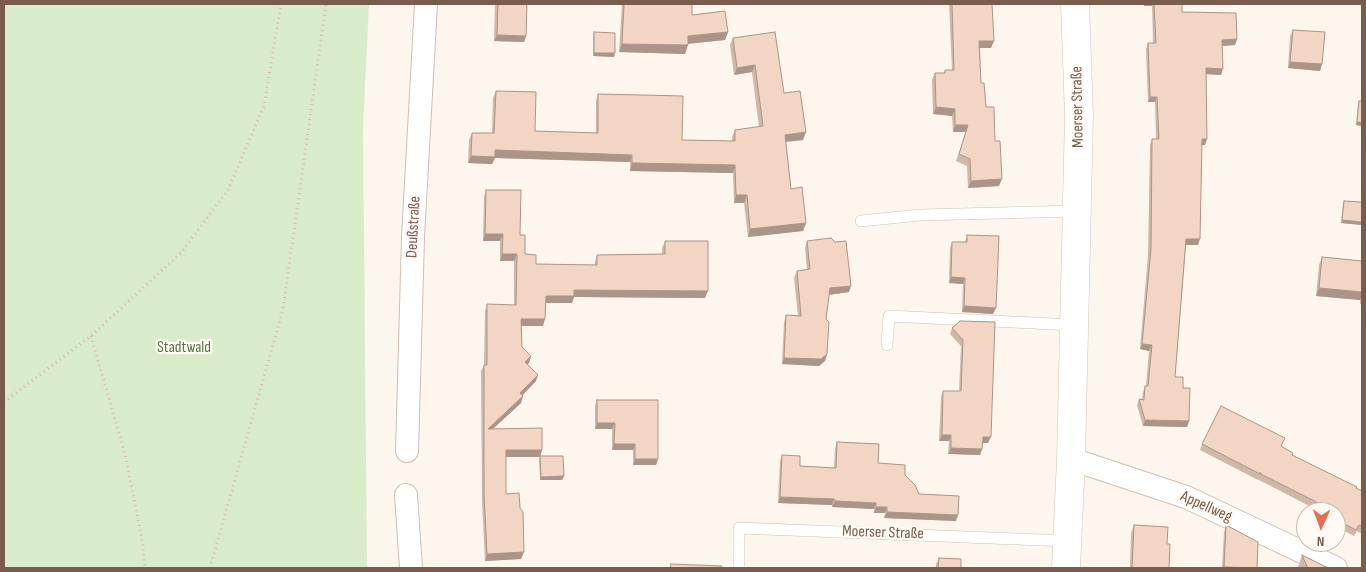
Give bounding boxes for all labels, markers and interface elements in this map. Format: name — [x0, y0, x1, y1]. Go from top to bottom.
street label: Moerser Straße — [1068, 66, 1088, 148]
street label: Deußstraße — [403, 196, 425, 258]
park label: Stadtwald — [157, 338, 211, 358]
street label: Appellweg — [1177, 487, 1235, 527]
north arrow — [1296, 502, 1346, 552]
street label: Moerser Straße — [842, 522, 924, 544]
text: N — [1316, 533, 1325, 550]

